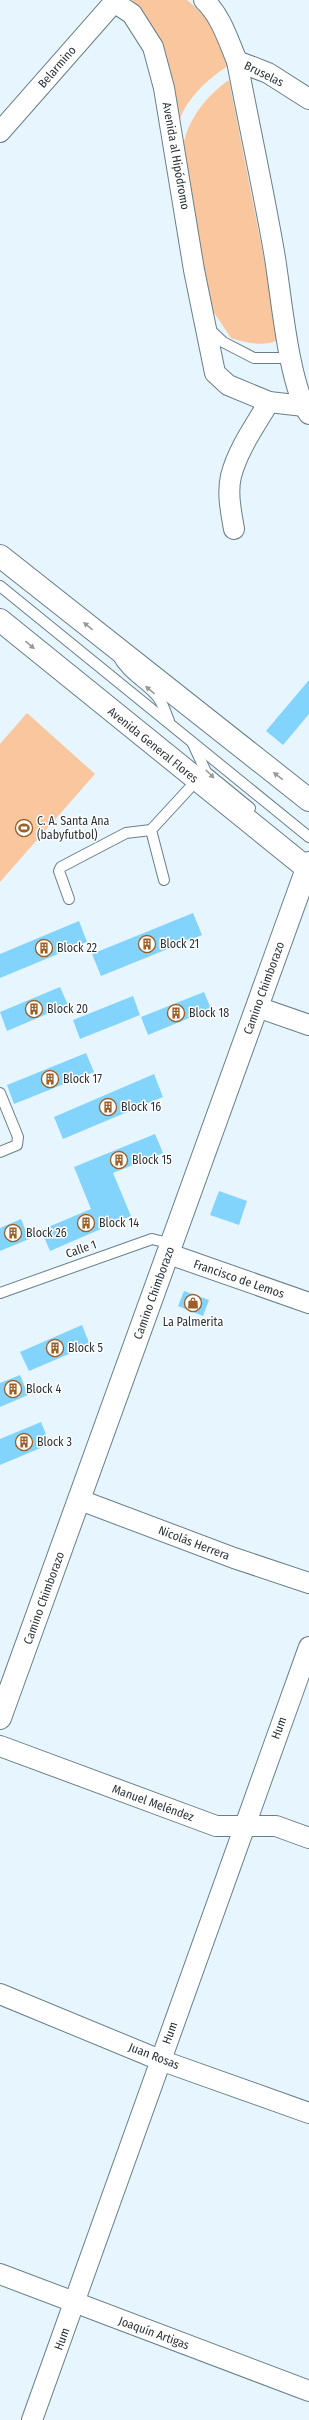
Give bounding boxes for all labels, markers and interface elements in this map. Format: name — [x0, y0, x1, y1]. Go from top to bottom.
street label: Belarmino — [35, 43, 79, 91]
street label: Bruselas — [242, 58, 286, 90]
street label: Avenida al Hipódromo — [160, 101, 192, 211]
one-way arrow — [82, 622, 93, 631]
one-way arrow — [25, 640, 35, 649]
one-way arrow — [145, 685, 156, 694]
street label: Avenida General Flores — [105, 704, 201, 786]
one-way arrow — [205, 769, 215, 779]
one-way arrow — [273, 771, 284, 780]
place label: C. A. Santa Ana (babyfutbol) — [37, 814, 110, 842]
sports icon: C. A. Santa Ana (babyfutbol) — [14, 818, 34, 838]
building icon: Block 21 — [137, 934, 157, 954]
place label: Block 21 — [160, 937, 199, 951]
building icon: Block 22 — [34, 938, 54, 958]
street label: Camino Chimborazo — [241, 940, 287, 1036]
place label: Block 22 — [57, 941, 97, 955]
building icon: Block 20 — [24, 999, 44, 1019]
place label: Block 20 — [47, 1002, 88, 1016]
building icon: Block 18 — [166, 1003, 186, 1023]
place label: Block 18 — [189, 1006, 229, 1020]
building icon: Block 17 — [40, 1069, 60, 1089]
place label: Block 17 — [63, 1072, 102, 1086]
building icon: Block 16 — [98, 1097, 118, 1117]
place label: Block 16 — [121, 1100, 161, 1114]
building icon: Block 15 — [109, 1150, 129, 1170]
place label: Block 15 — [132, 1153, 172, 1167]
building icon: Block 14 — [76, 1213, 96, 1233]
place label: Block 14 — [99, 1216, 139, 1230]
building icon: Block 26 — [3, 1223, 23, 1243]
place label: Block 26 — [26, 1226, 67, 1240]
street label: Calle 1 — [64, 1237, 98, 1261]
street label: Camino Chimborazo — [131, 1245, 177, 1341]
street label: Francisco de Lemos — [192, 1257, 286, 1301]
shop icon: La Palmerita — [183, 1293, 203, 1313]
place label: La Palmerita — [163, 1315, 223, 1329]
building icon: Block 5 — [45, 1338, 65, 1358]
place label: Block 5 — [68, 1341, 104, 1355]
building icon: Block 4 — [3, 1379, 23, 1399]
place label: Block 4 — [26, 1382, 62, 1396]
building icon: Block 3 — [14, 1432, 34, 1452]
place label: Block 3 — [37, 1435, 72, 1449]
street label: Nicolás Herrera — [156, 1523, 232, 1563]
street label: Camino Chimborazo — [21, 1550, 67, 1646]
street label: Hum — [269, 1715, 289, 1741]
street label: Manuel Meléndez — [110, 1782, 196, 1824]
street label: Hum — [160, 2020, 180, 2046]
street label: Juan Rosas — [127, 2040, 181, 2072]
street label: Joaquín Artigas — [117, 2314, 191, 2352]
street label: Hum — [52, 2326, 72, 2352]

